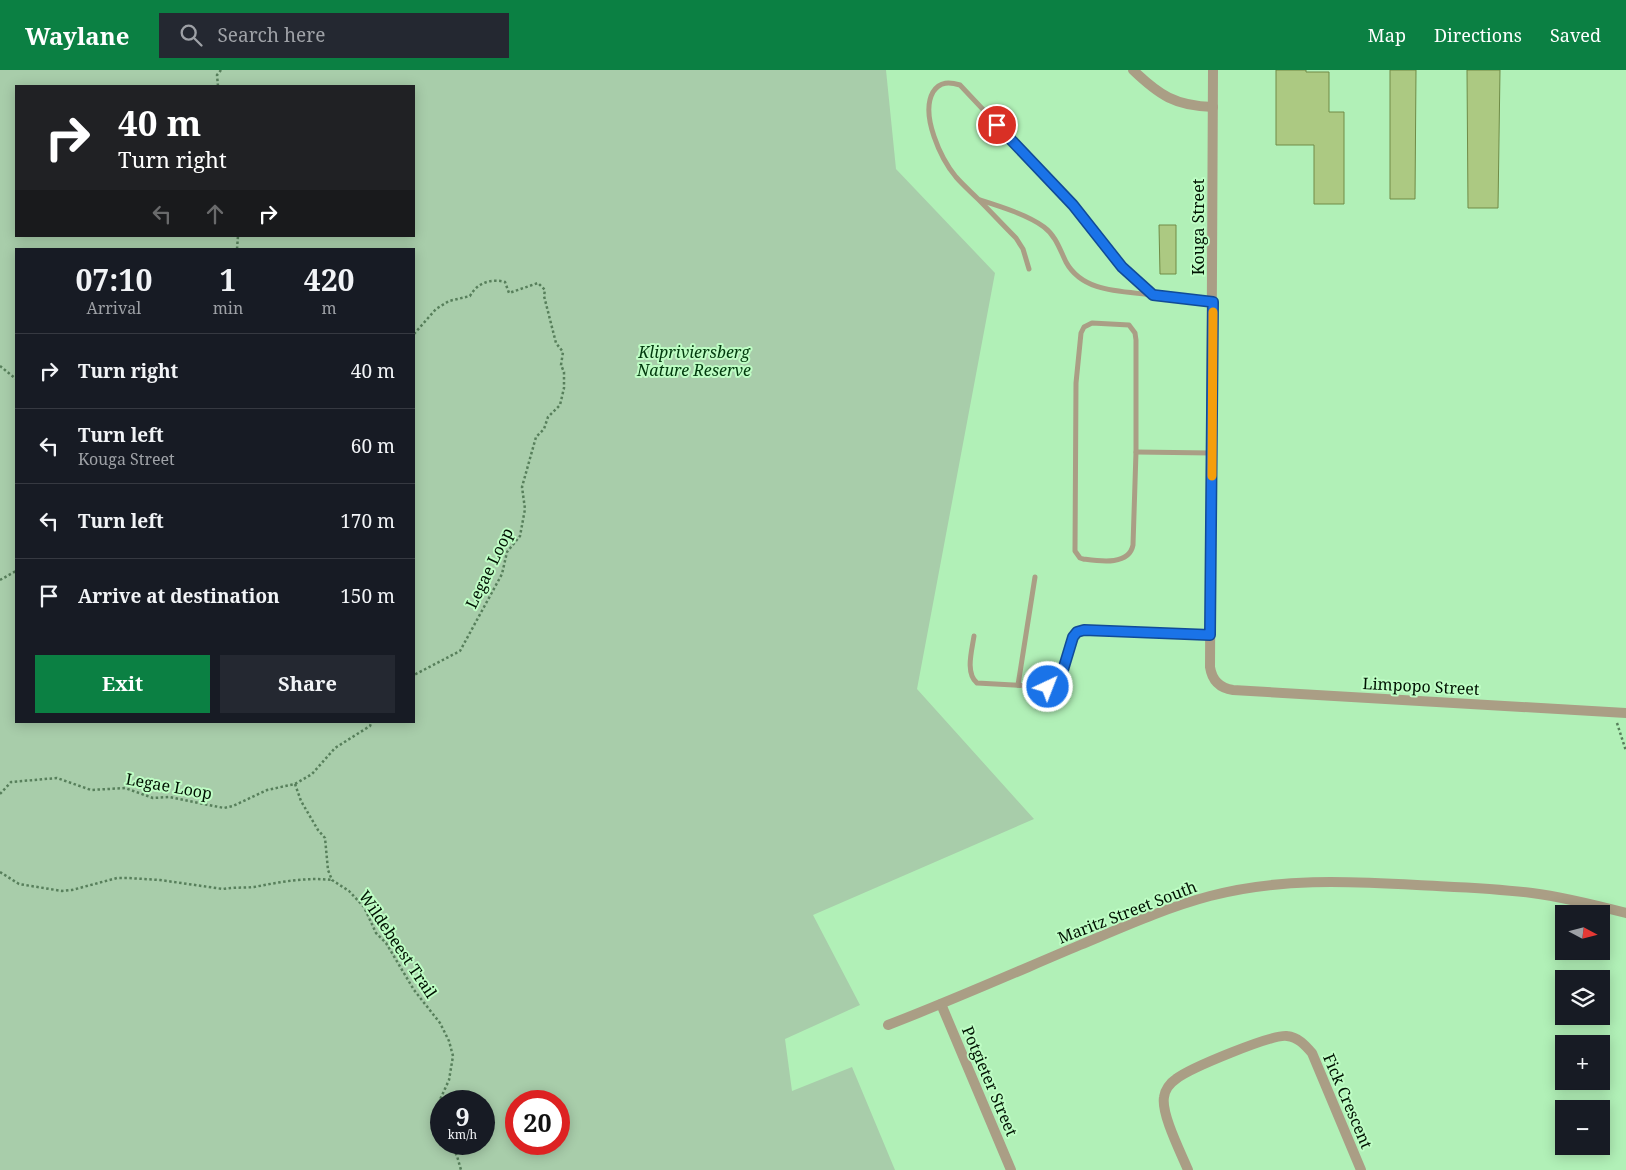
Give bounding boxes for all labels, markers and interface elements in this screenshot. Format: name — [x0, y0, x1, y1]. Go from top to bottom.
search box — [159, 13, 509, 58]
text: Waylane — [25, 19, 129, 52]
icon: search — [177, 21, 205, 49]
text: Search here — [217, 22, 325, 48]
text: Map — [1368, 23, 1406, 47]
text: Directions — [1434, 23, 1522, 47]
text: Saved — [1550, 23, 1601, 47]
text: 40 m — [118, 99, 201, 146]
pin — [976, 104, 1018, 146]
icon: right — [35, 105, 100, 170]
icon: arrive — [983, 111, 1011, 139]
text: Turn right — [118, 144, 227, 174]
street label: Kouga Street — [1187, 178, 1209, 275]
icon: left — [148, 200, 176, 228]
icon: ahead — [201, 200, 229, 228]
icon: right — [254, 200, 282, 228]
text: 07:10 — [75, 259, 152, 300]
text: 1 — [220, 259, 236, 300]
text: 420 — [304, 259, 355, 300]
text: Arrival — [87, 297, 141, 319]
text: min — [213, 297, 243, 319]
text: m — [322, 297, 337, 319]
park label: Klipriviersberg Nature Reserve — [636, 341, 751, 381]
icon: right — [35, 357, 63, 385]
text: Turn right — [78, 358, 178, 384]
text: 40 m — [351, 358, 395, 384]
text: Turn left — [78, 422, 164, 448]
icon: left — [35, 432, 63, 460]
text: 60 m — [351, 433, 395, 459]
text: Kouga Street — [78, 448, 175, 470]
icon: left — [35, 507, 63, 535]
text: Turn left — [78, 508, 164, 534]
text: 170 m — [340, 508, 395, 534]
street label: Legae Loop — [460, 524, 518, 612]
icon: arrive — [35, 582, 63, 610]
text: Arrive at destination — [78, 583, 280, 609]
text: 150 m — [340, 583, 395, 609]
button: Exit — [35, 655, 210, 713]
button: Share — [220, 655, 395, 713]
position arrow — [1021, 660, 1073, 712]
street label: Limpopo Street — [1362, 672, 1480, 700]
street label: Legae Loop — [124, 768, 214, 804]
street label: Maritz Street South — [1054, 875, 1200, 949]
street label: Wildebeest Trail — [354, 886, 442, 1002]
north arrow — [1555, 905, 1610, 960]
map controls — [1555, 905, 1610, 1155]
button: layers — [1555, 970, 1610, 1025]
street label: Potgieter Street — [957, 1023, 1023, 1140]
button: + — [1555, 1035, 1610, 1090]
street label: Fick Crescent — [1318, 1050, 1378, 1152]
speed limit sign: 20 — [505, 1090, 570, 1155]
text: 9 — [455, 1099, 470, 1133]
button: − — [1555, 1100, 1610, 1155]
text: km/h — [448, 1126, 477, 1143]

